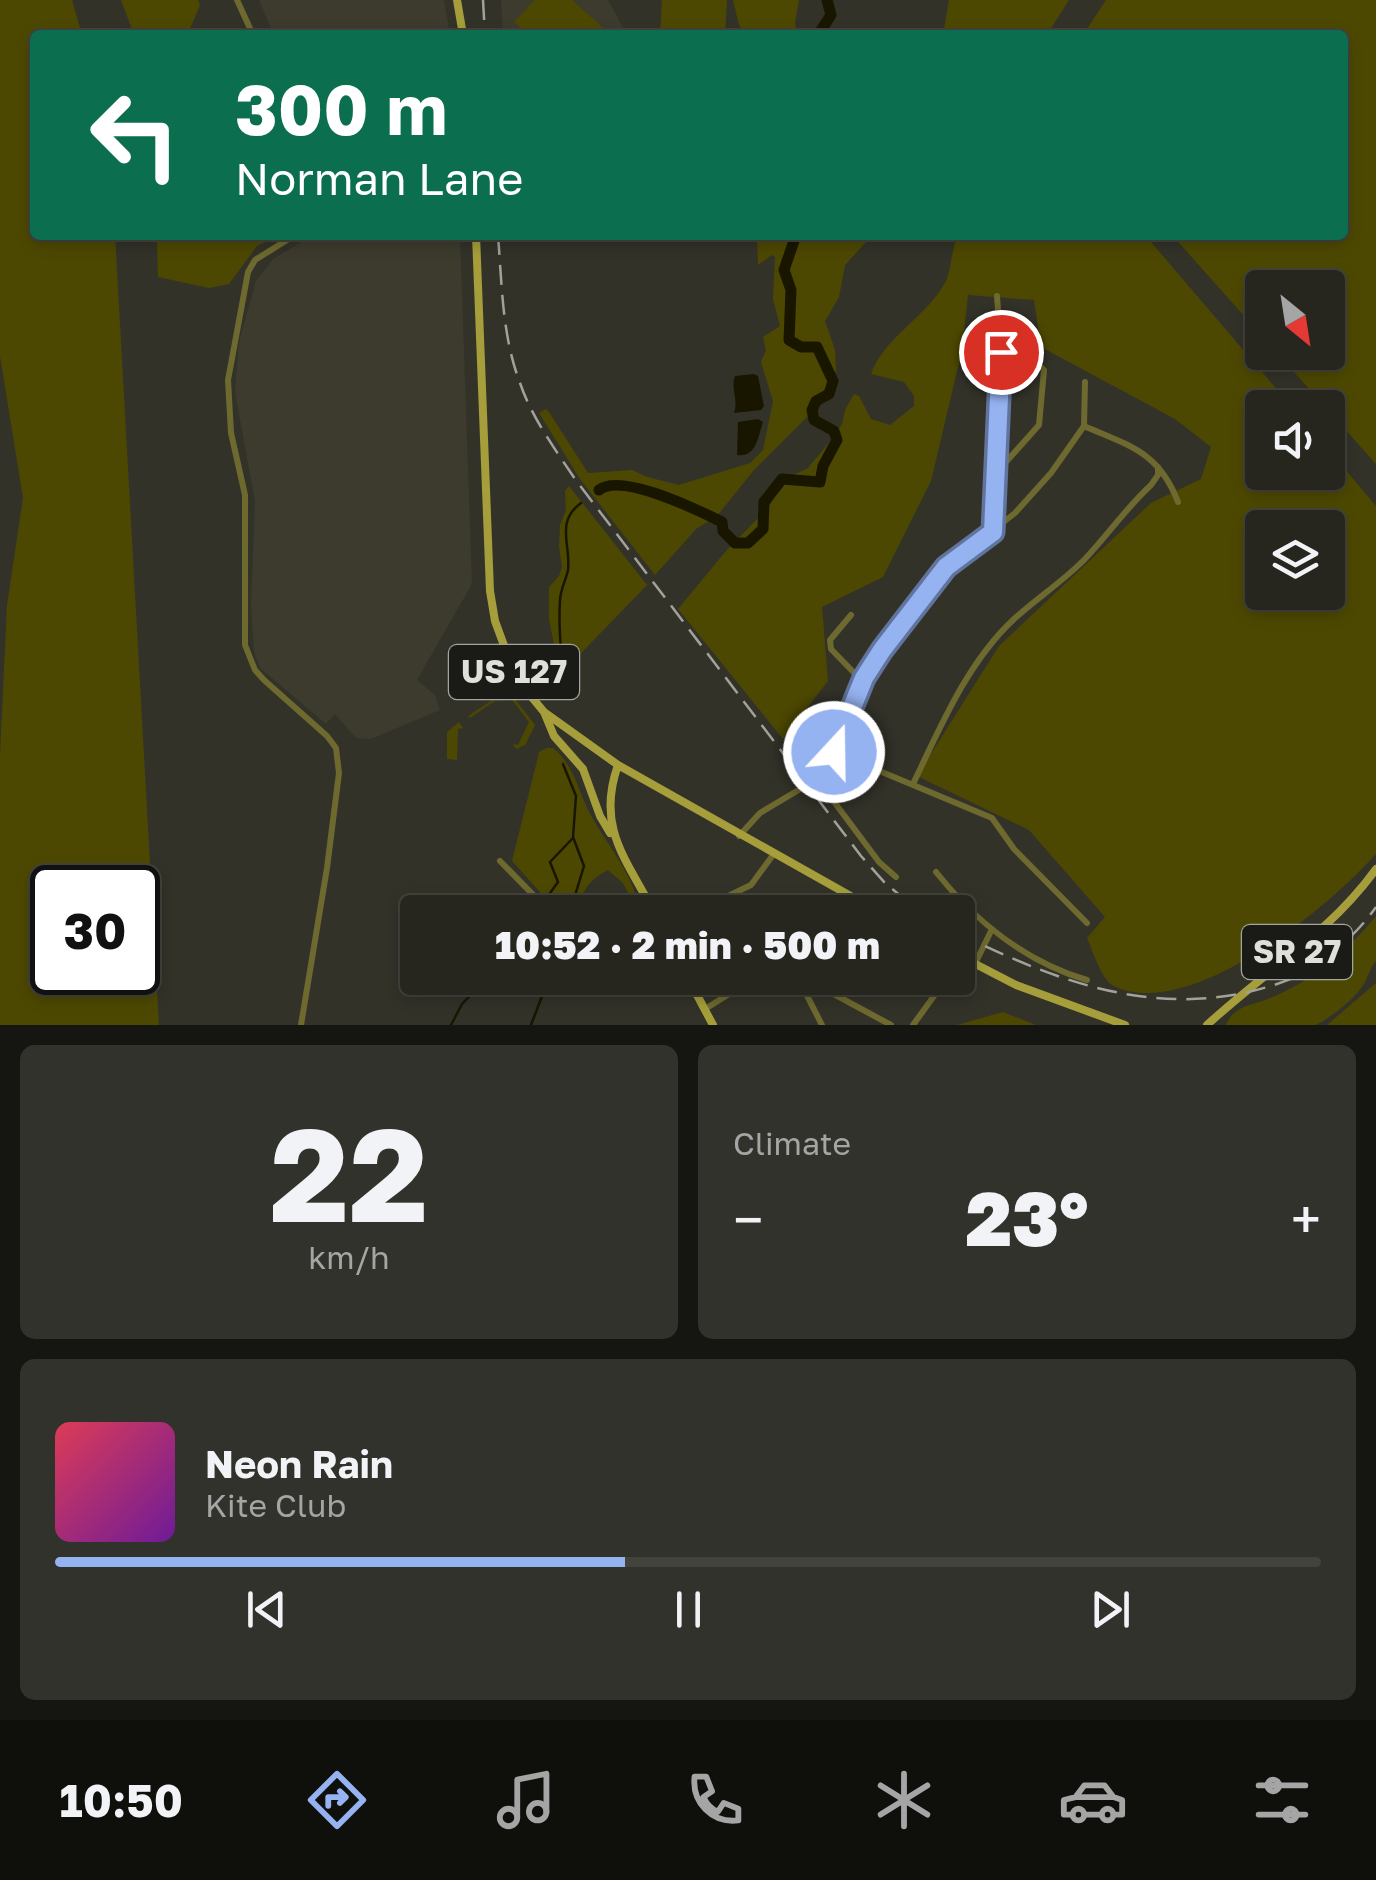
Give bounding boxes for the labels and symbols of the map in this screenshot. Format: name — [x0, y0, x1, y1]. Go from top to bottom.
north arrow — [1245, 270, 1345, 370]
pin — [959, 310, 1044, 395]
road number: US 127 — [449, 645, 579, 699]
position arrow — [782, 700, 886, 804]
speed limit sign: 30 — [30, 865, 160, 995]
road number: SR 27 — [1242, 925, 1352, 979]

